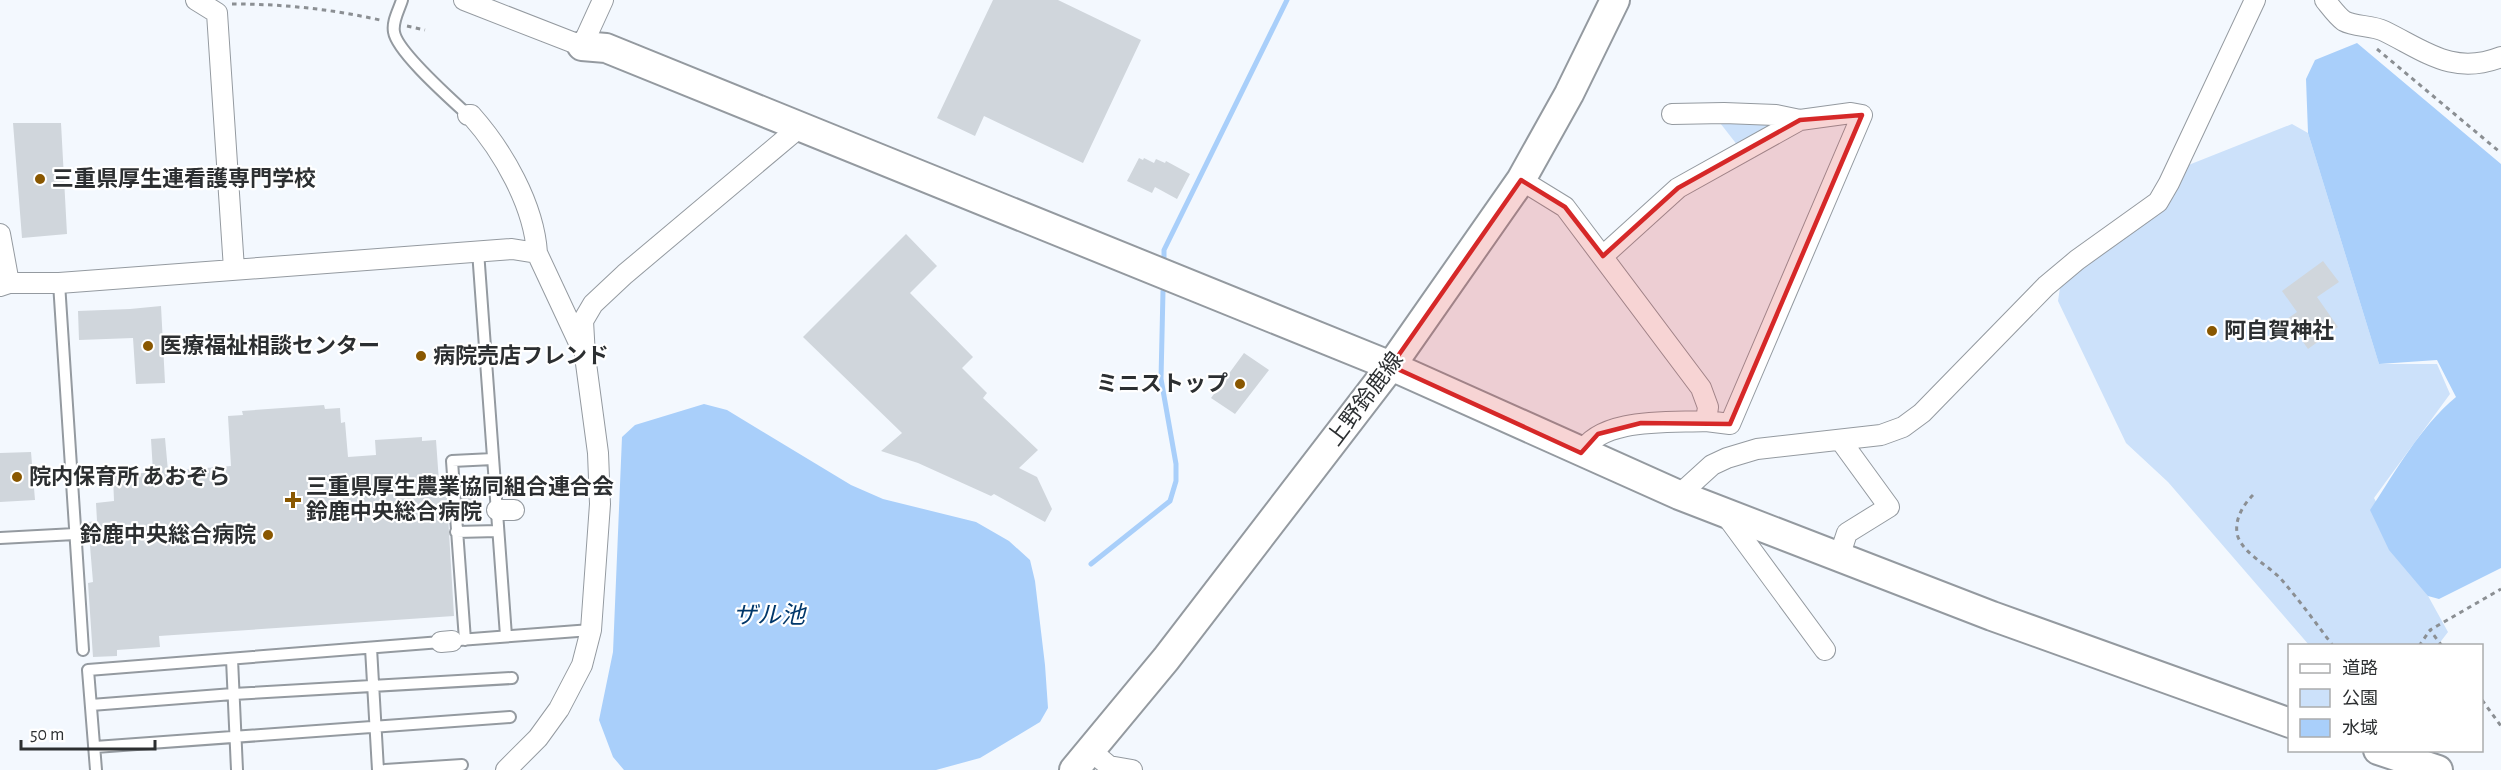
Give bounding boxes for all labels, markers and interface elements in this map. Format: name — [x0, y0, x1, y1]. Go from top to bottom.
place label: 三重県厚生連看護専門学校 — [52, 167, 316, 190]
marker: 三重県厚生連看護専門学校 — [33, 172, 47, 186]
place label: 阿自賀神社 — [2224, 319, 2334, 342]
marker: 阿自賀神社 — [2205, 324, 2219, 338]
place label: 医療福祉相談センター — [160, 334, 380, 357]
marker: 医療福祉相談センター — [141, 339, 155, 353]
place label: 病院売店フレンド — [433, 344, 609, 367]
street label: 上野鈴鹿線 — [1322, 348, 1407, 450]
marker: 病院売店フレンド — [414, 349, 428, 363]
place label: ミニストップ — [1096, 372, 1228, 395]
marker: ミニストップ — [1233, 377, 1247, 391]
place label: 院内保育所 あおぞら — [29, 465, 230, 488]
marker: 院内保育所 あおぞら — [10, 470, 24, 484]
place label: 三重県厚生農業協同組合連合会 鈴鹿中央総合病院 — [306, 475, 614, 523]
marker: 三重県厚生農業協同組合連合会 鈴鹿中央総合病院 — [284, 491, 302, 509]
place label: 鈴鹿中央総合病院 — [80, 523, 256, 546]
marker: 鈴鹿中央総合病院 — [261, 528, 275, 542]
water label: ザル池 — [733, 602, 807, 628]
legend — [2288, 644, 2483, 752]
text: 道路 — [2342, 658, 2378, 678]
text: 公園 — [2342, 689, 2378, 708]
scale bar — [21, 713, 154, 751]
text: 水域 — [2342, 719, 2378, 738]
text: 50 m — [30, 726, 64, 744]

